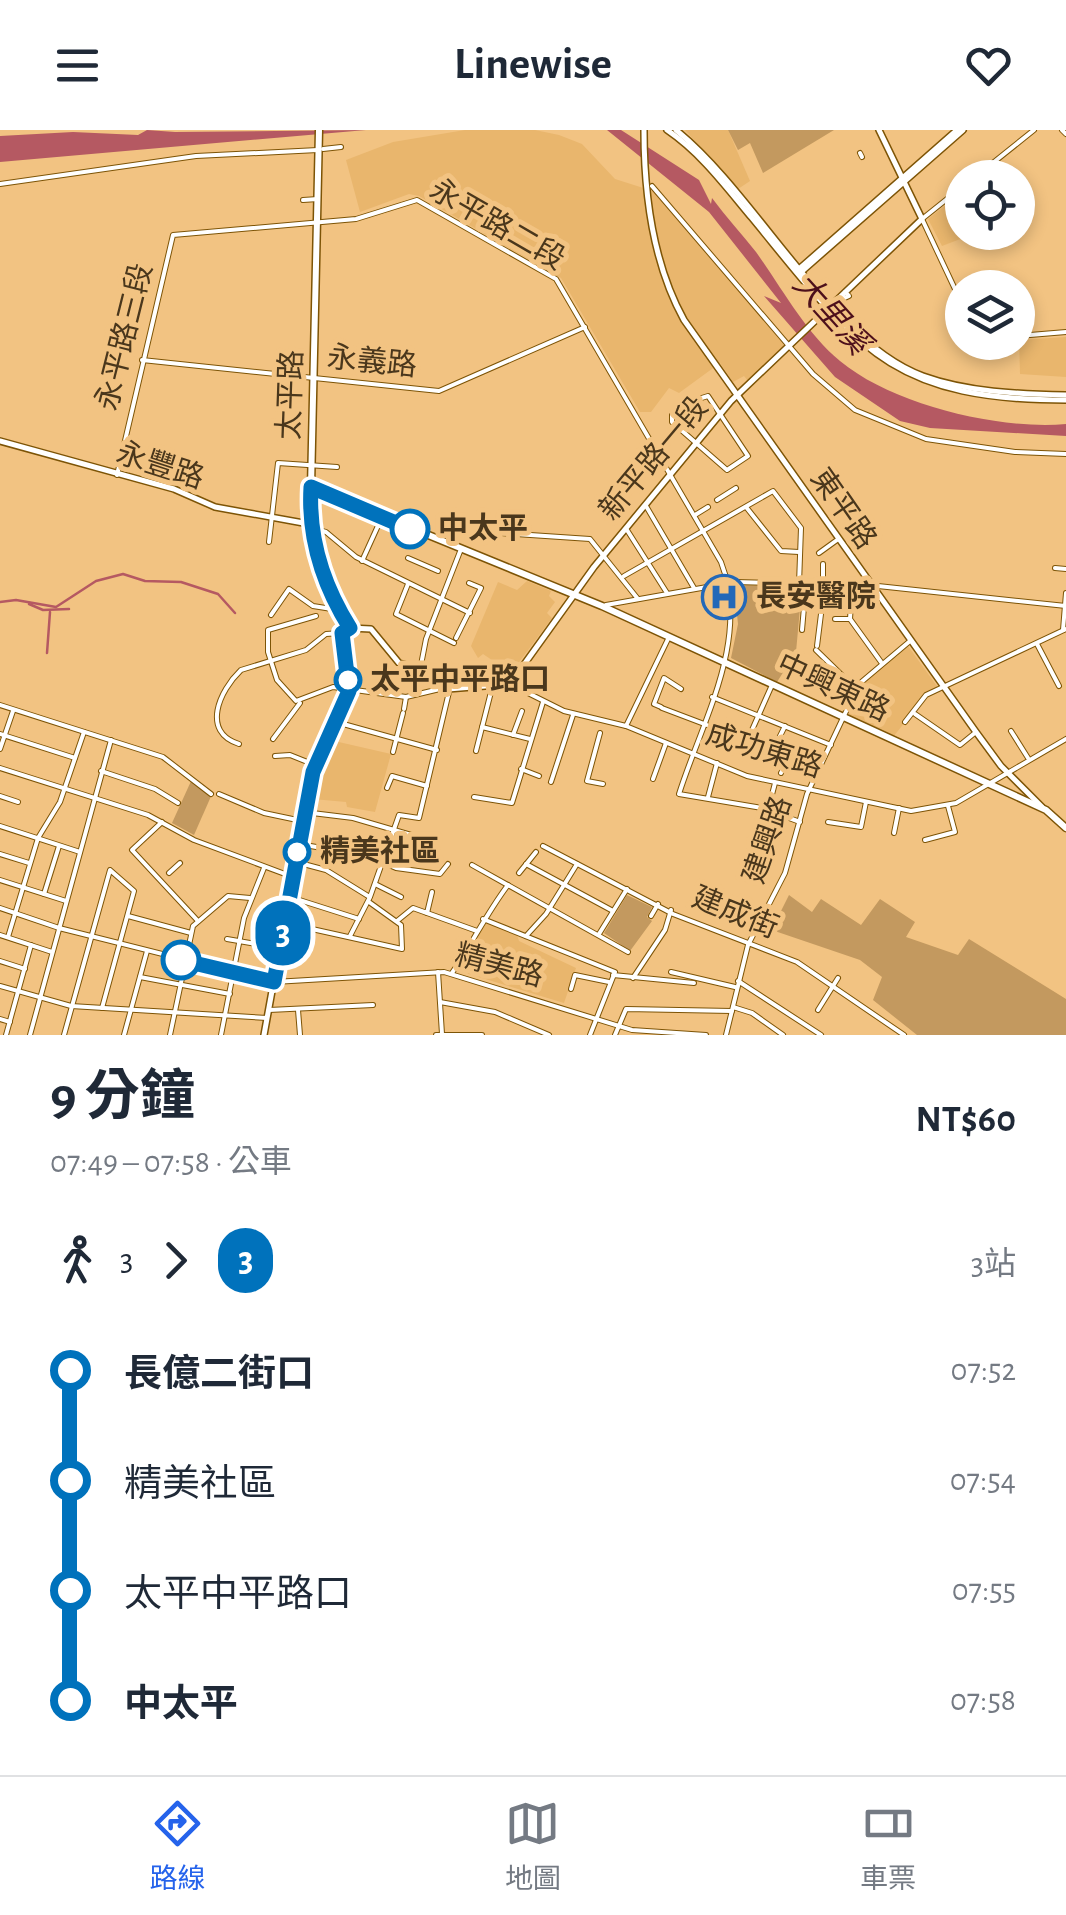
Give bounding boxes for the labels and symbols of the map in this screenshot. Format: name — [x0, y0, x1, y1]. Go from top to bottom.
street label: 永平路二段 — [425, 173, 570, 275]
street label: 永平路三段 — [90, 260, 158, 413]
water label: 大里溪 — [787, 267, 878, 363]
street label: 永義路 — [326, 340, 419, 382]
street label: 太平路 — [272, 349, 308, 440]
street label: 新平路一段 — [593, 391, 714, 526]
street label: 永豐路 — [113, 436, 208, 494]
street label: 東平路 — [805, 462, 883, 554]
marker: 中太平 — [391, 510, 429, 548]
place label: 中太平 — [438, 512, 528, 544]
hospital icon: 長安醫院 — [701, 574, 747, 620]
place label: 長安醫院 — [756, 580, 876, 612]
street label: 中興東路 — [772, 647, 895, 727]
place label: 太平中平路口 — [370, 663, 550, 695]
marker: 太平中平路口 — [335, 667, 361, 693]
street label: 成功東路 — [702, 717, 826, 783]
street label: 建興路 — [737, 792, 797, 887]
place label: 精美社區 — [320, 835, 440, 867]
marker: 精美社區 — [284, 839, 310, 865]
street label: 建成街 — [688, 880, 783, 944]
line badge: 3 — [250, 900, 316, 966]
street label: 精美路 — [452, 938, 547, 992]
unlabelled marker — [162, 941, 200, 979]

